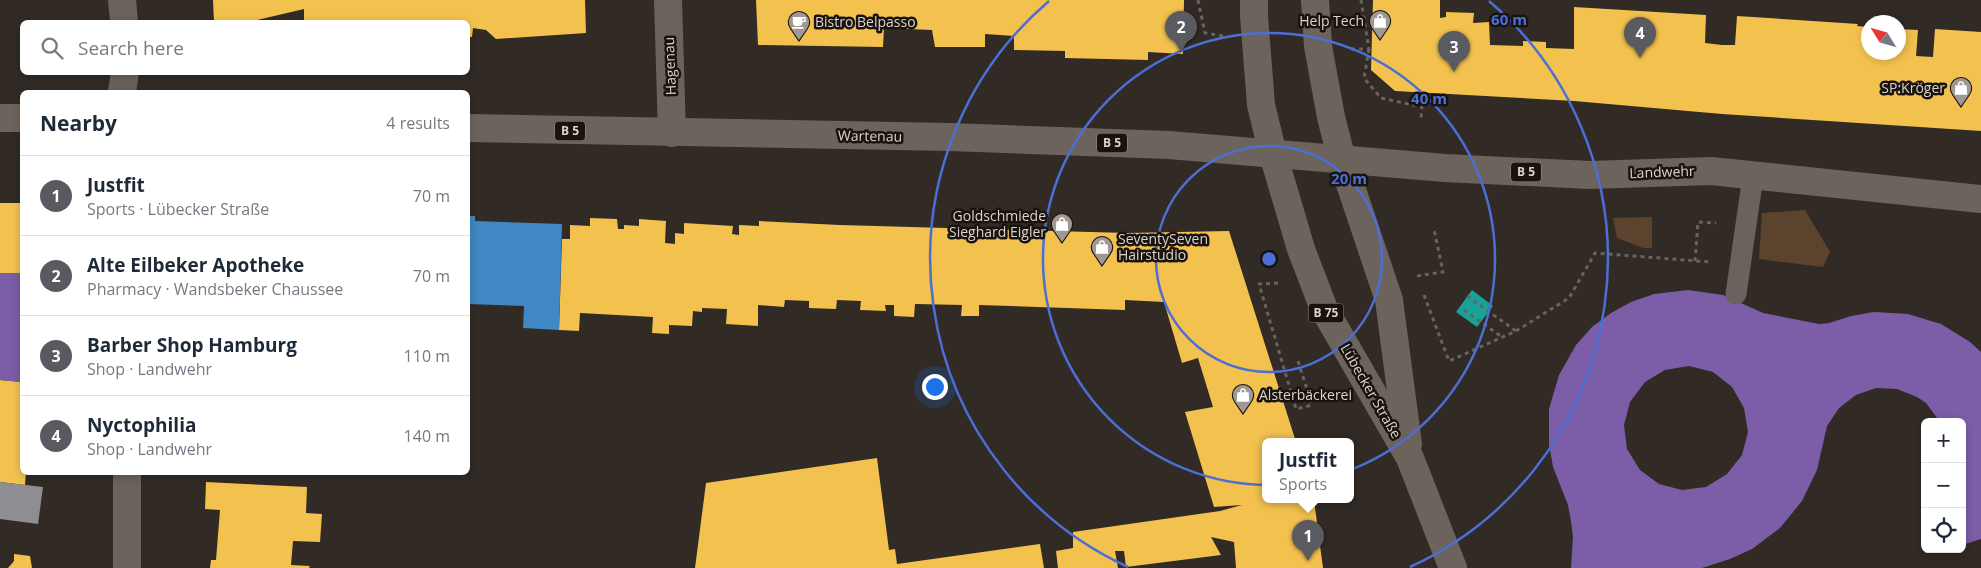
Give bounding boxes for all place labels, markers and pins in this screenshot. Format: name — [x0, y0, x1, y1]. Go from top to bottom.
shop icon: Help Tech — [1368, 9, 1392, 40]
cafe icon: Bistro Belpasso — [787, 10, 811, 41]
pin: 2 — [1165, 11, 1197, 52]
place label: Help Tech — [1299, 11, 1364, 30]
place label: Bistro Belpasso — [815, 12, 916, 31]
pin: 4 — [1624, 17, 1656, 58]
pin: 3 — [1438, 31, 1470, 72]
shop icon: SP:Kröger — [1949, 76, 1973, 107]
place label: SP:Kröger — [1881, 78, 1945, 97]
place label: Goldschmiede Sieghard Eigler — [949, 206, 1046, 241]
shop icon: Goldschmiede Sieghard Eigler — [1050, 212, 1074, 243]
place label: SeventySeven Hairstudio — [1118, 229, 1208, 264]
shop icon: SeventySeven Hairstudio — [1090, 235, 1114, 266]
centre of rings — [1260, 250, 1278, 268]
shop icon: Alsterbäckerei — [1231, 383, 1255, 414]
place label: Alsterbäckerei — [1259, 385, 1352, 404]
pin: 1 — [1292, 520, 1324, 561]

